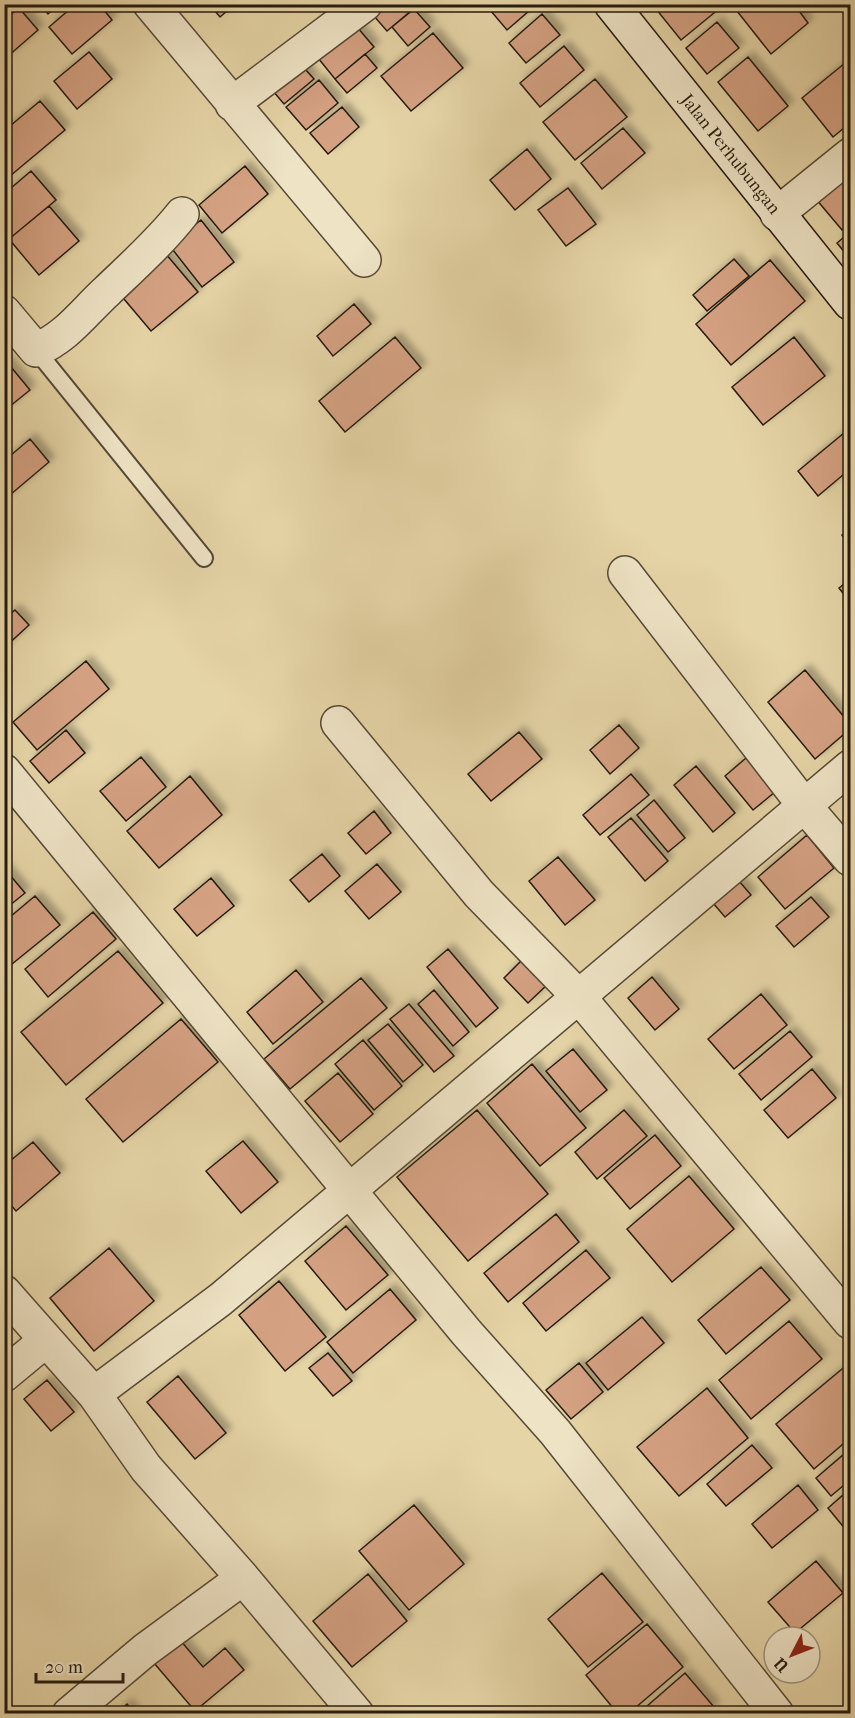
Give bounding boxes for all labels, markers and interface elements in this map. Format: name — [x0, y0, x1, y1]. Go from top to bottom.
street label: Jalan Perhubungan — [675, 89, 785, 219]
north arrow — [762, 1625, 822, 1685]
scale bar — [36, 1646, 123, 1684]
text: U — [770, 1653, 793, 1676]
text: 20 m — [45, 1657, 83, 1678]

